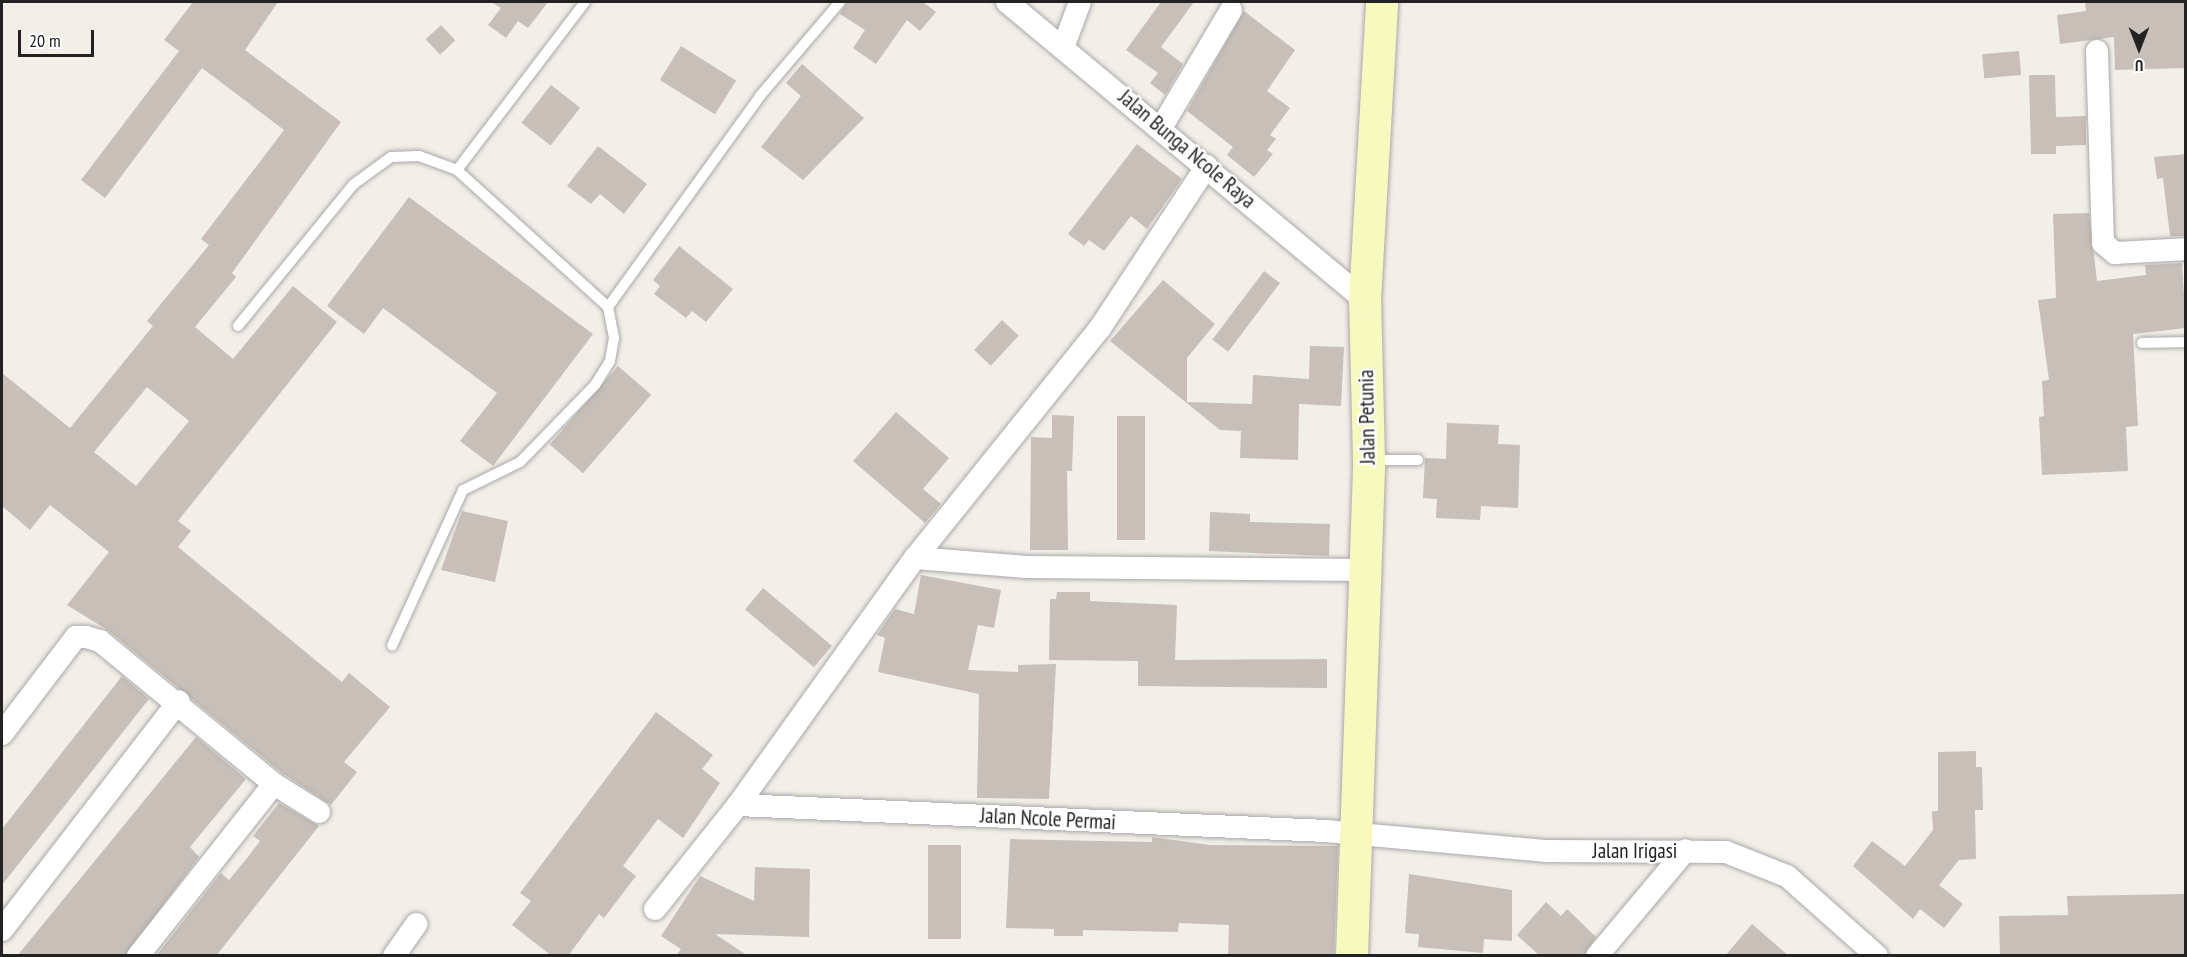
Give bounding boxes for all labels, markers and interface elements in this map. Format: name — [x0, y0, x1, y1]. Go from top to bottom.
scale bar — [21, 18, 98, 56]
north arrow — [2109, 18, 2169, 78]
text: 20 m — [29, 29, 61, 52]
text: U — [2135, 56, 2143, 76]
street label: Jalan Bunga Ncole Raya — [1113, 84, 1261, 214]
street label: Jalan Petunia — [1354, 369, 1380, 465]
street label: Jalan Ncole Permai — [980, 803, 1116, 835]
street label: Jalan Irigasi — [1593, 838, 1677, 864]

